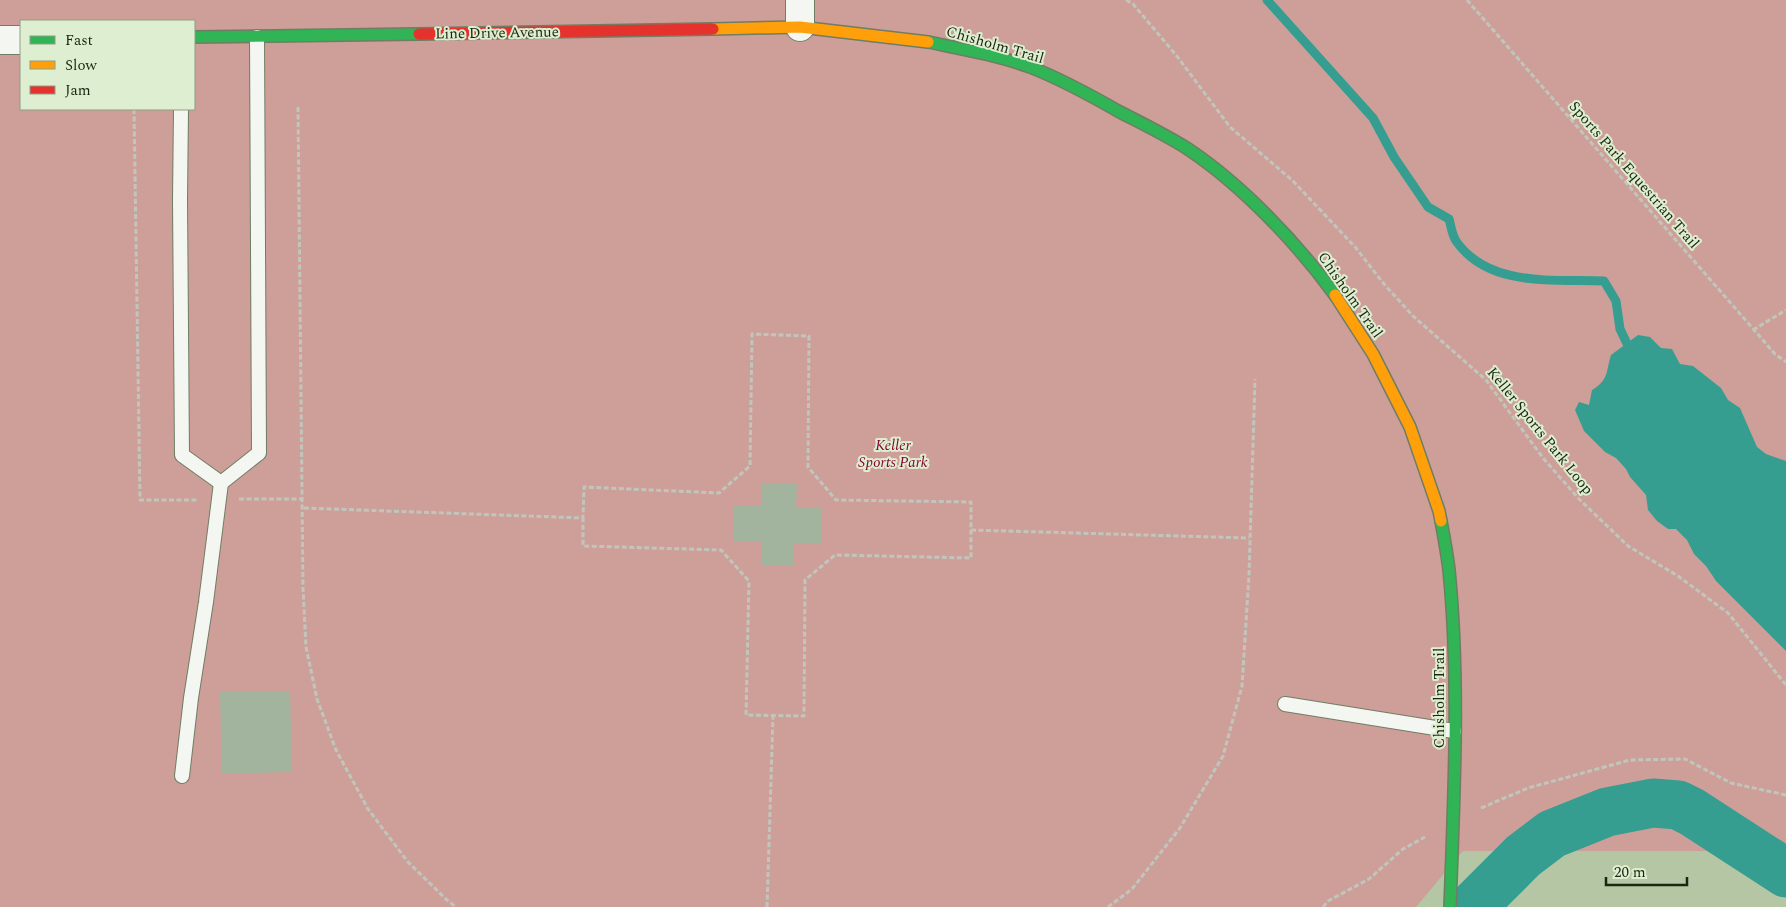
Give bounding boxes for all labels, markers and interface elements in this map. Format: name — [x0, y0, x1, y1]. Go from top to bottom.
legend — [20, 20, 195, 110]
street label: Line Drive Avenue — [435, 20, 559, 46]
street label: Chisholm Trail — [943, 20, 1047, 70]
text: Fast — [65, 29, 93, 52]
text: Slow — [65, 54, 97, 77]
text: Jam — [65, 79, 91, 102]
street label: Sports Park Equestrian Trail — [1563, 96, 1705, 254]
street label: Chisholm Trail — [1312, 247, 1388, 343]
street label: Keller Sports Park Loop — [1481, 362, 1599, 500]
park label: Keller Sports Park — [858, 434, 928, 474]
street label: Chisholm Trail — [1428, 648, 1451, 748]
scale bar — [1606, 854, 1687, 886]
text: 20 m — [1614, 861, 1646, 884]

